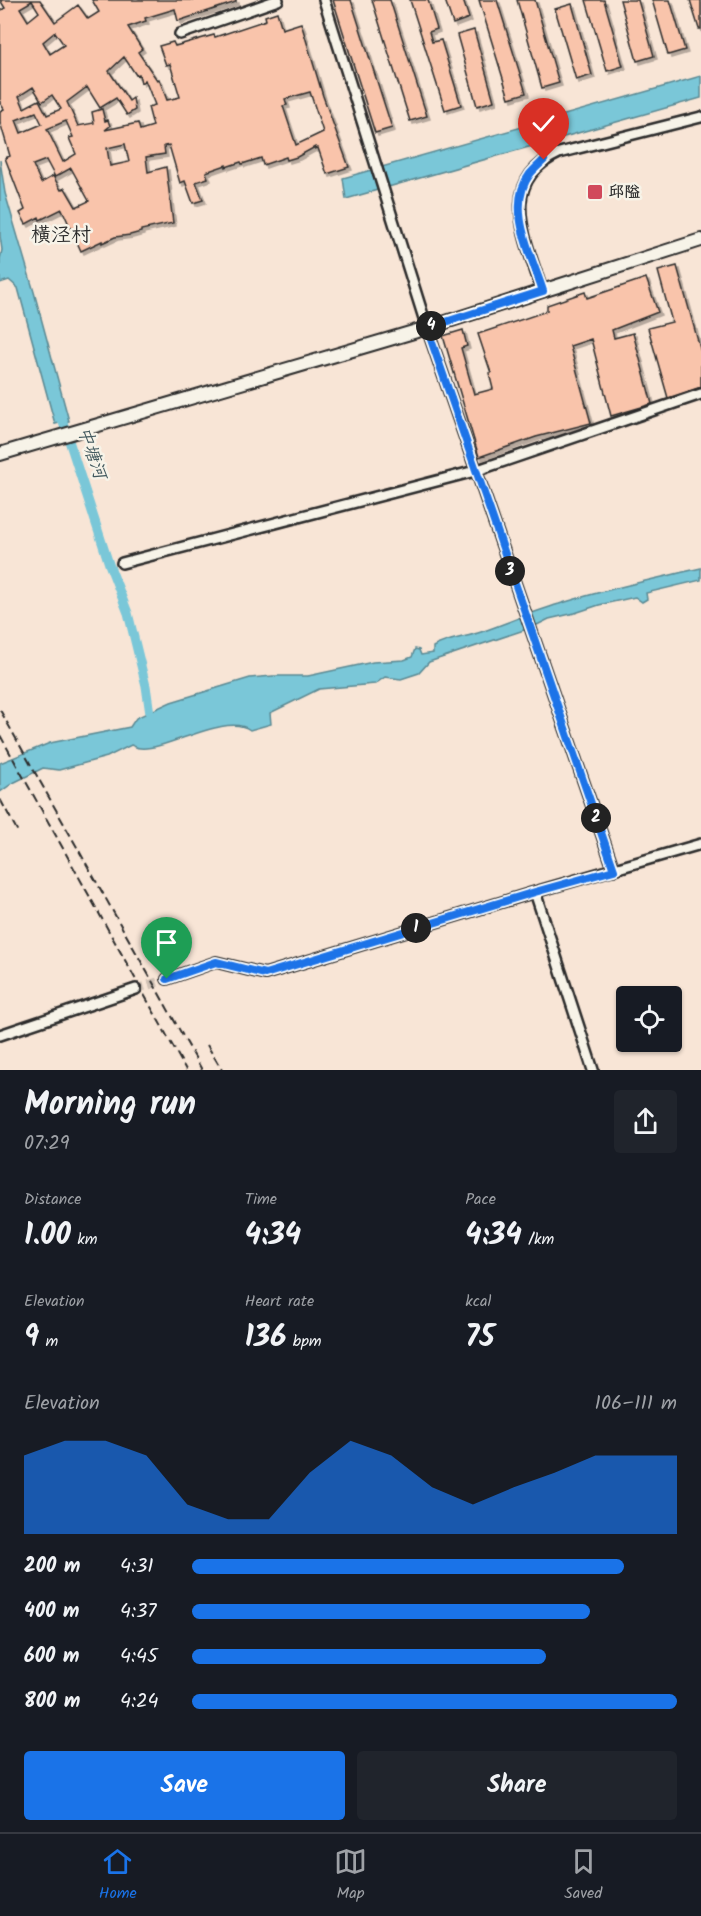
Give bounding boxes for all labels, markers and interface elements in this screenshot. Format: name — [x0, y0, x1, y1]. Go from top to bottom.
pin — [518, 98, 569, 160]
icon: check — [527, 107, 560, 140]
place label: 邱隘 — [608, 180, 640, 205]
marker: 邱隘 — [586, 183, 604, 201]
district label: 横泾村 — [31, 220, 91, 252]
pin: 4 — [416, 311, 446, 341]
text: 4 — [427, 313, 435, 338]
water label: 中塘河 — [68, 423, 114, 486]
pin: 3 — [495, 556, 525, 586]
text: 3 — [506, 558, 514, 583]
pin: 2 — [581, 803, 611, 833]
text: 2 — [591, 805, 601, 830]
pin: 1 — [401, 913, 431, 943]
text: 1 — [414, 915, 418, 940]
pin — [141, 917, 192, 979]
icon: arrive — [150, 926, 183, 959]
map controls — [616, 986, 682, 1052]
button: locate — [616, 986, 682, 1052]
text: Morning run — [24, 1079, 196, 1132]
button: share — [614, 1090, 677, 1153]
text: 07:29 — [24, 1128, 70, 1160]
text: Distance — [24, 1187, 82, 1212]
text: Time — [245, 1187, 277, 1212]
text: Pace — [465, 1187, 496, 1212]
text: 1.00 — [24, 1212, 71, 1260]
text: 4:34 — [245, 1212, 301, 1260]
text: 4:34 — [465, 1212, 522, 1260]
text: km — [71, 1227, 98, 1252]
text: /km — [522, 1227, 554, 1252]
text: Elevation — [24, 1289, 85, 1314]
text: Heart rate — [245, 1289, 314, 1314]
text: kcal — [465, 1289, 491, 1314]
text: 9 — [24, 1314, 39, 1362]
text: 136 — [245, 1314, 286, 1362]
text: 75 — [465, 1314, 495, 1362]
text: m — [39, 1329, 58, 1354]
text: bpm — [286, 1329, 322, 1354]
text: Elevation — [24, 1388, 100, 1420]
text: 106–111 m — [595, 1388, 677, 1420]
text: 200 m — [24, 1551, 80, 1583]
text: 4:31 — [120, 1551, 154, 1583]
text: 400 m — [24, 1596, 80, 1628]
text: 4:37 — [120, 1596, 157, 1628]
text: 600 m — [24, 1641, 79, 1673]
text: 4:45 — [120, 1641, 158, 1673]
text: 800 m — [24, 1686, 80, 1718]
text: 4:24 — [120, 1686, 159, 1718]
button: Save — [24, 1751, 345, 1820]
button: Share — [357, 1751, 677, 1820]
tab: Home — [99, 1845, 137, 1906]
tab: Map — [334, 1845, 367, 1906]
tab: Saved — [564, 1845, 602, 1906]

